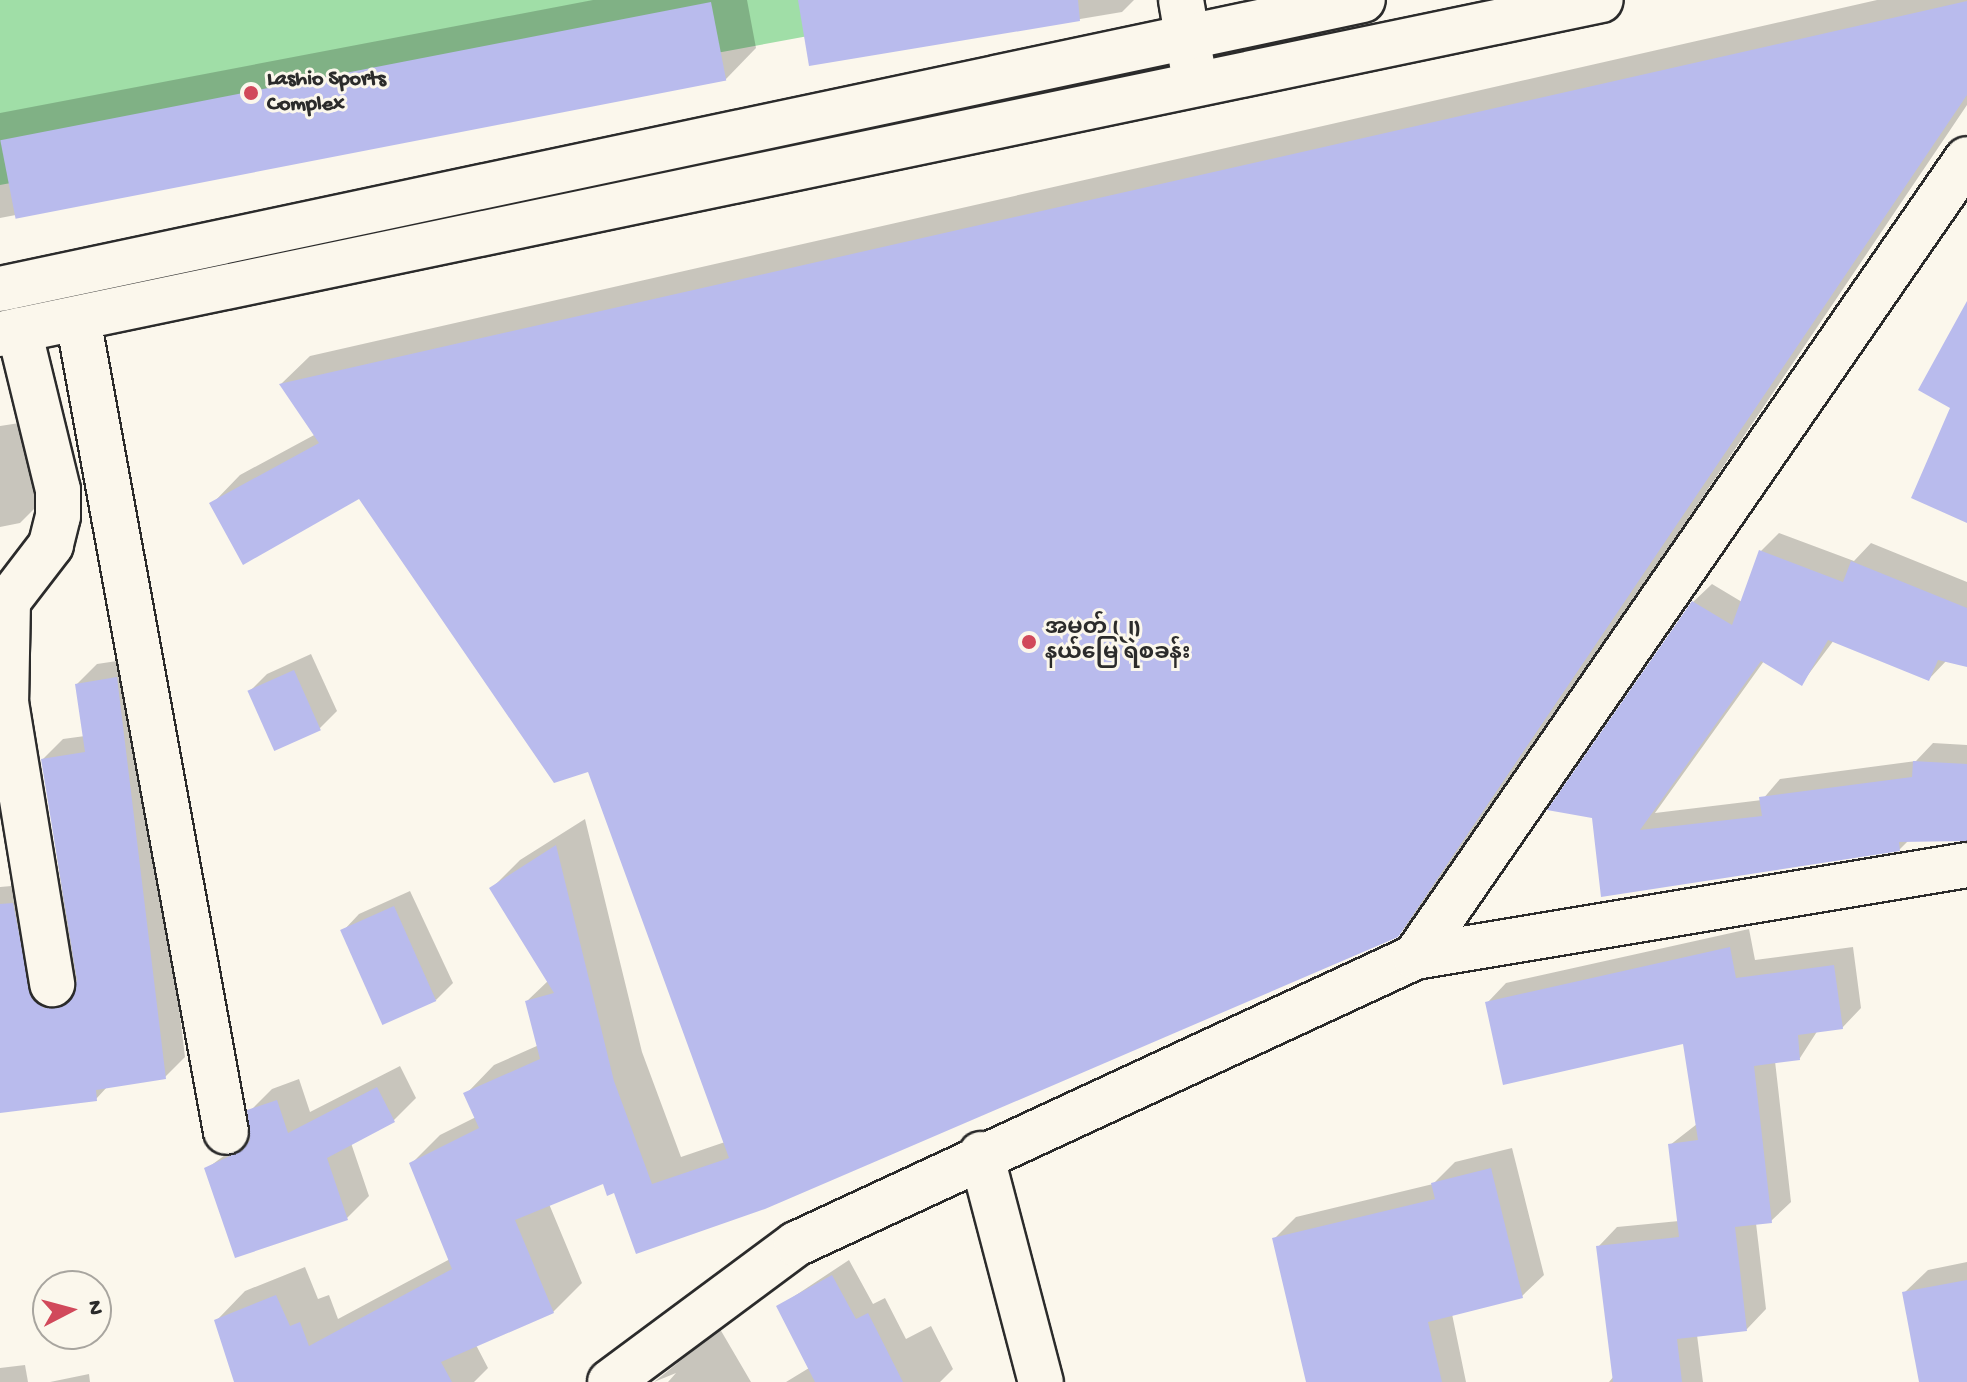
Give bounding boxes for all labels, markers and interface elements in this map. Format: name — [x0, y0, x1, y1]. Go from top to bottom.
place label: Lashio Sports Complex — [267, 67, 386, 118]
marker: Lashio Sports Complex — [242, 84, 260, 102]
place label: အမှတ် (၂) နယ်မြေ ရဲစခန်း — [1045, 616, 1190, 668]
marker: အမှတ် (၂) နယ်မြေ ရဲစခန်း — [1020, 633, 1038, 651]
north arrow — [32, 1270, 112, 1350]
text: N — [80, 1299, 108, 1316]

